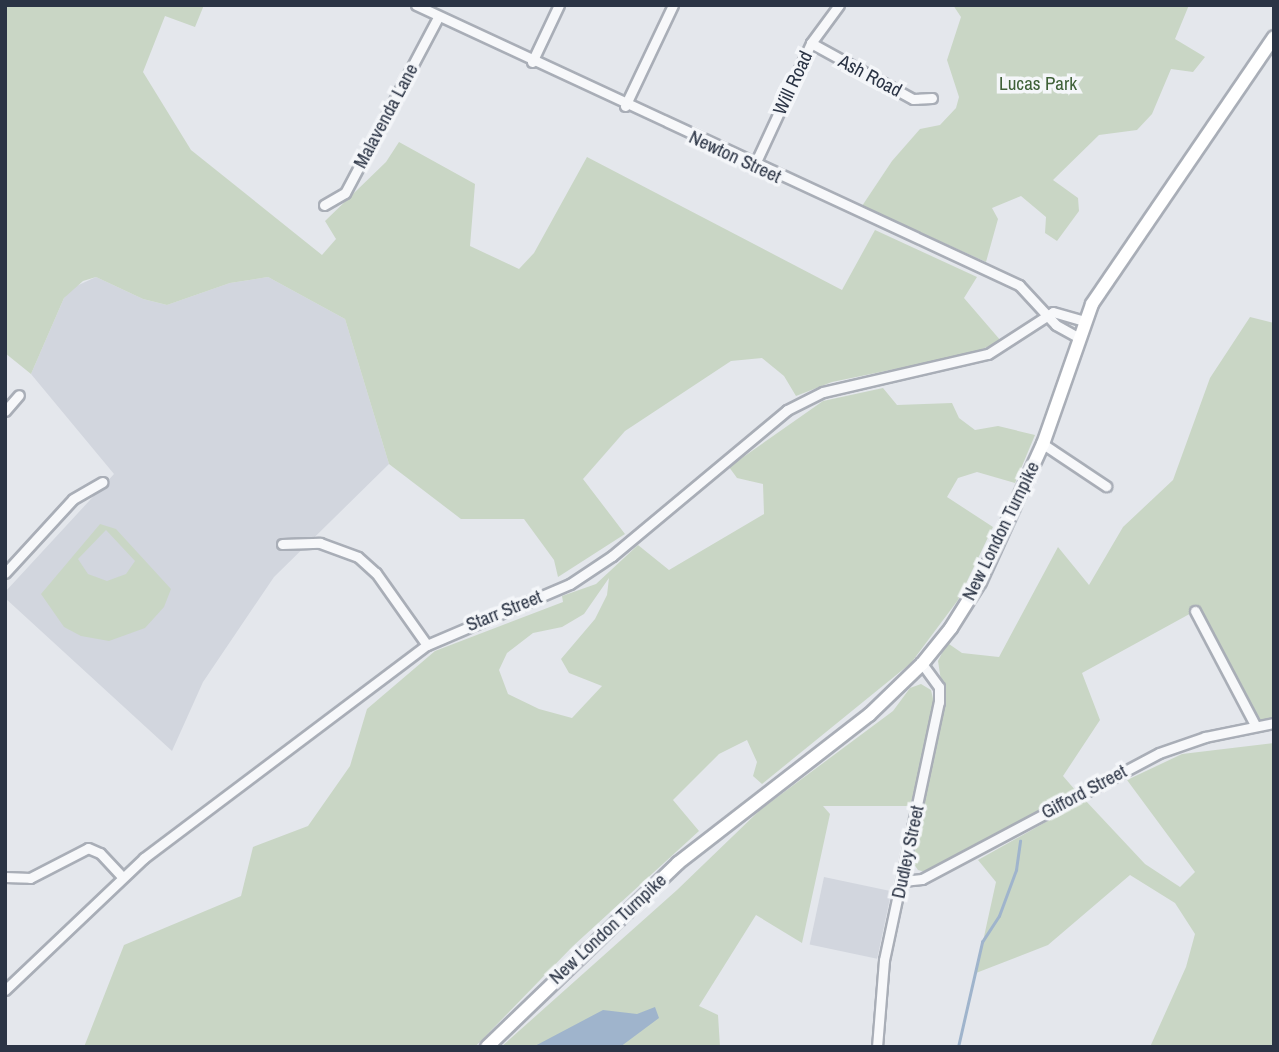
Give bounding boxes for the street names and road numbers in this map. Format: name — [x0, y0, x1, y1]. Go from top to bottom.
street label: Will Road — [768, 48, 818, 118]
street label: Ash Road — [834, 50, 906, 102]
street label: Malavenda Lane — [349, 60, 423, 172]
street label: Newton Street — [685, 126, 785, 188]
street label: New London Turnpike — [957, 458, 1045, 604]
street label: Starr Street — [463, 586, 545, 636]
street label: Gifford Street — [1037, 760, 1131, 824]
street label: Dudley Street — [887, 803, 929, 901]
street label: New London Turnpike — [545, 869, 671, 989]

